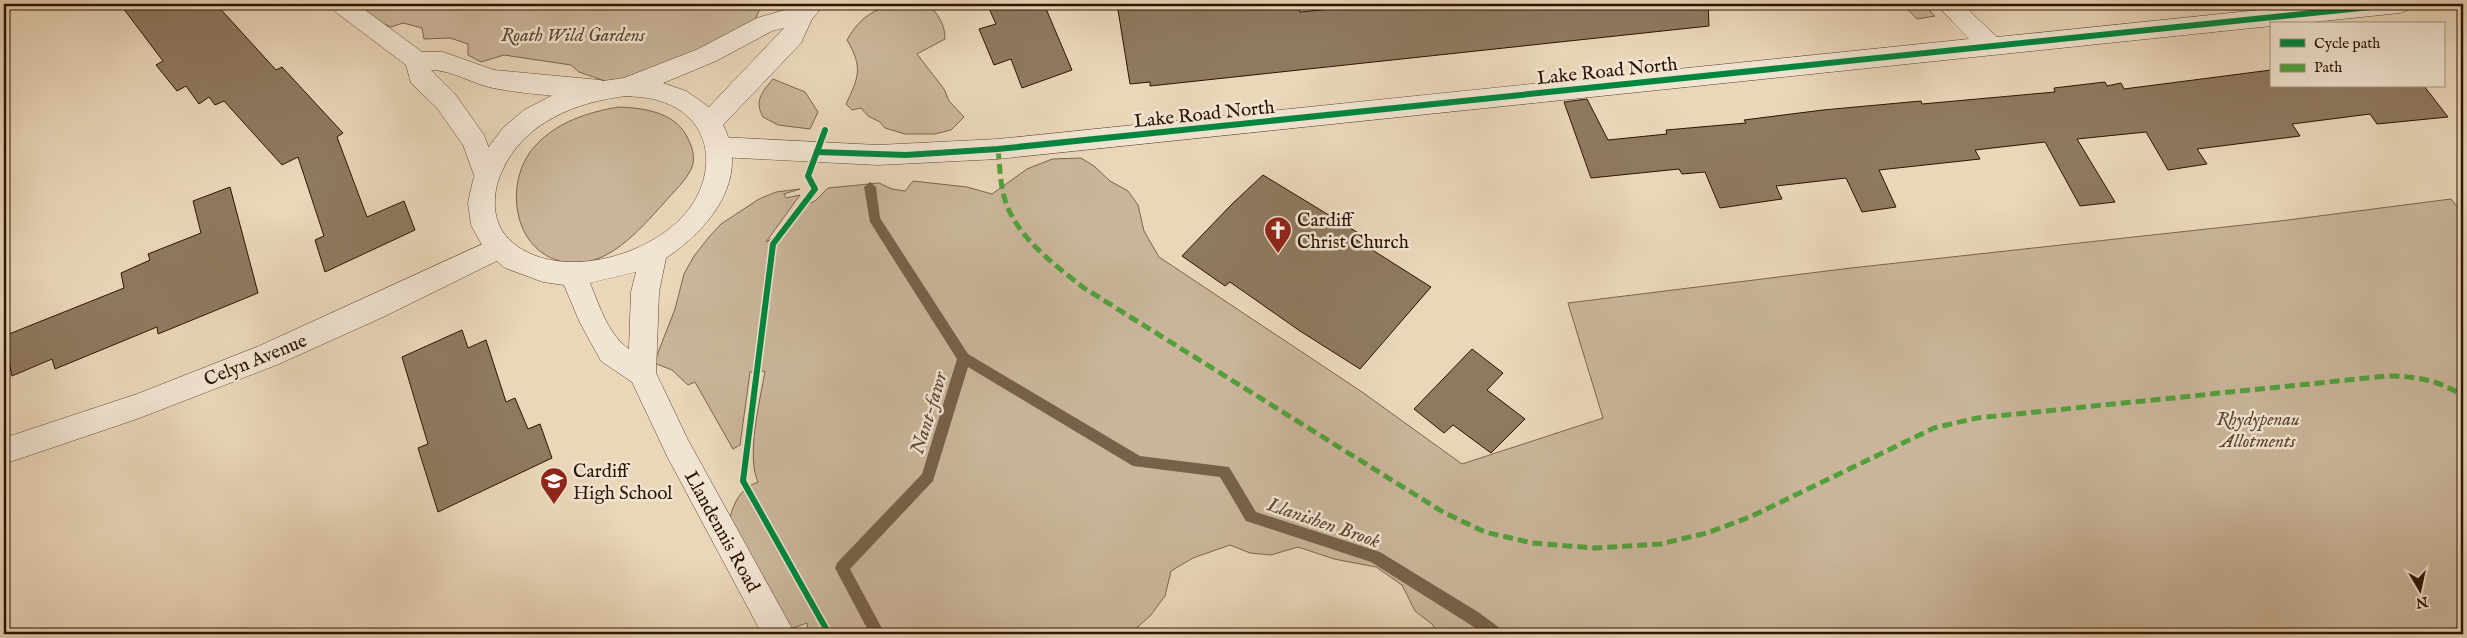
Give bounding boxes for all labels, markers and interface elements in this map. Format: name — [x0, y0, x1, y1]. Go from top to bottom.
legend — [2270, 22, 2444, 88]
park label: Roath Wild Gardens — [501, 24, 646, 48]
text: Cycle path — [2314, 34, 2380, 53]
street label: Lake Road North — [1536, 53, 1679, 91]
text: Path — [2314, 58, 2342, 77]
street label: Lake Road North — [1133, 96, 1276, 134]
place label: Cardiff Christ Church — [1297, 209, 1409, 255]
church icon: Cardiff Christ Church — [1263, 215, 1293, 254]
street label: Celyn Avenue — [201, 329, 311, 392]
water label: Nant-fawr — [905, 368, 954, 458]
park label: Rhydypenau Allotments — [2216, 408, 2300, 454]
place label: Cardiff High School — [573, 460, 673, 506]
school or university icon: Cardiff High School — [539, 466, 569, 505]
street label: Llandennis Road — [678, 467, 765, 598]
water label: Llanishen Brook — [1263, 492, 1383, 554]
north arrow — [2394, 566, 2444, 616]
text: N — [2414, 592, 2430, 612]

